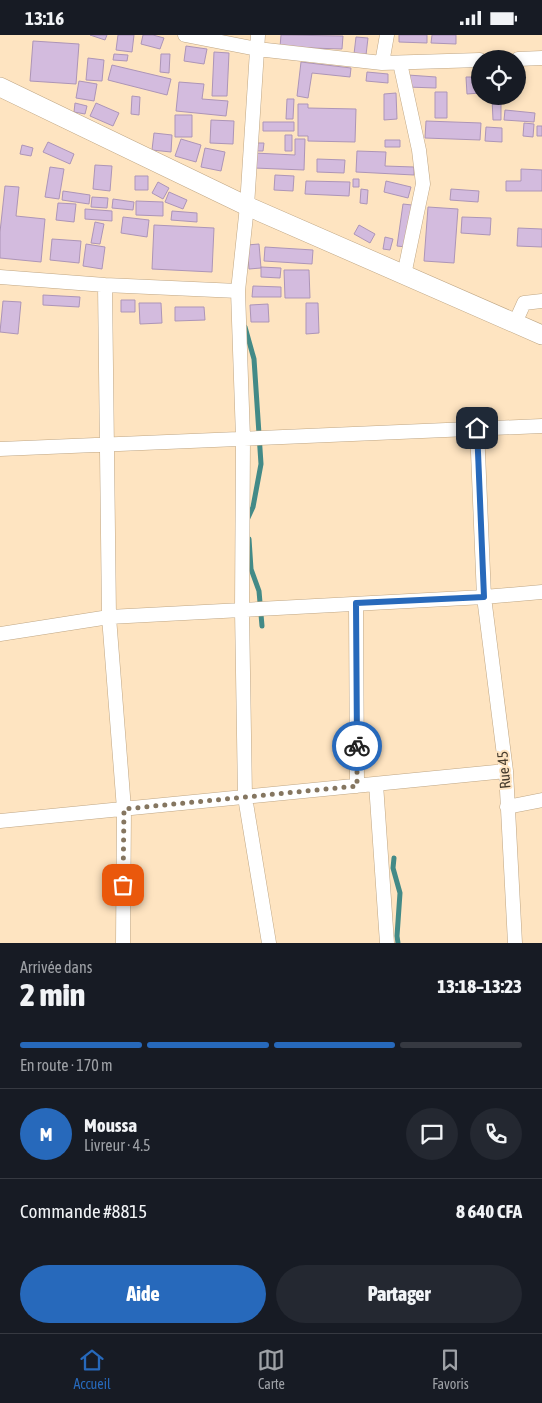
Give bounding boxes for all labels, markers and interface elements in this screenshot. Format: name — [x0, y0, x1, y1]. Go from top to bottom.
text: 13:16 — [25, 7, 64, 29]
map controls — [471, 50, 526, 105]
button: locate — [471, 50, 526, 105]
pin — [456, 407, 498, 449]
icon: home — [463, 414, 491, 442]
courier — [332, 721, 382, 771]
icon: bike — [343, 732, 371, 760]
street label: Rue 45 — [493, 751, 514, 790]
pin — [102, 864, 144, 906]
icon: bag — [109, 871, 137, 899]
text: Arrivée dans — [20, 958, 92, 976]
text: 13:18–13:23 — [437, 975, 522, 997]
text: 2 min — [20, 976, 85, 1013]
text: En route · 170 m — [20, 1056, 113, 1074]
button: chat — [406, 1108, 458, 1160]
button: phone — [470, 1108, 522, 1160]
text: Moussa — [84, 1114, 137, 1136]
text: M — [40, 1123, 52, 1145]
text: Livreur · 4.5 — [84, 1136, 151, 1154]
text: Commande #8815 — [20, 1200, 147, 1222]
text: 8 640 CFA — [456, 1200, 522, 1222]
button: Aide — [20, 1265, 266, 1323]
button: Partager — [276, 1265, 522, 1323]
tab: Accueil — [73, 1346, 111, 1392]
tab: Carte — [257, 1346, 285, 1392]
tab: Favoris — [432, 1346, 469, 1392]

